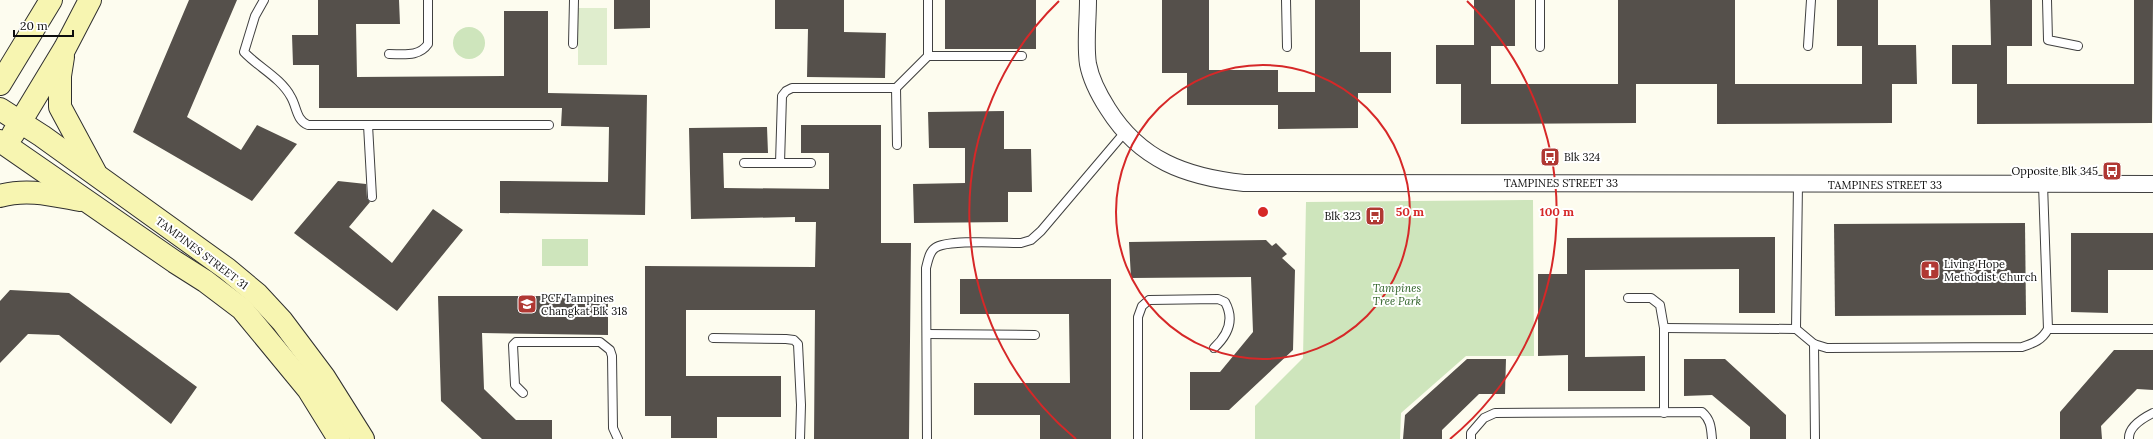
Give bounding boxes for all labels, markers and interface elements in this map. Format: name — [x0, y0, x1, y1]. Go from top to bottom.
scale bar — [14, 12, 73, 38]
text: 20 m — [20, 18, 48, 33]
bus stop icon: Blk 324 — [1539, 146, 1561, 168]
place label: Blk 324 — [1564, 150, 1600, 164]
bus stop icon: Opposite Blk 345 — [2101, 160, 2123, 182]
place label: Opposite Blk 345 — [2012, 164, 2098, 178]
street label: TAMPINES STREET 33 — [1504, 176, 1618, 190]
street label: TAMPINES STREET 33 — [1828, 178, 1942, 192]
text: 50 m — [1396, 204, 1424, 219]
text: 100 m — [1540, 204, 1574, 219]
centre of rings — [1256, 205, 1270, 219]
bus stop icon: Blk 323 — [1364, 205, 1386, 227]
place label: Blk 323 — [1324, 209, 1361, 223]
street label: TAMPINES STREET 31 — [153, 214, 251, 292]
place label: Living Hope Methodist Church — [1944, 257, 2037, 284]
church icon: Living Hope Methodist Church — [1919, 259, 1941, 281]
park label: Tampines Tree Park — [1373, 281, 1422, 308]
place label: PCF Tampines Changkat Blk 318 — [541, 291, 627, 318]
school or university icon: PCF Tampines Changkat Blk 318 — [516, 293, 538, 315]

